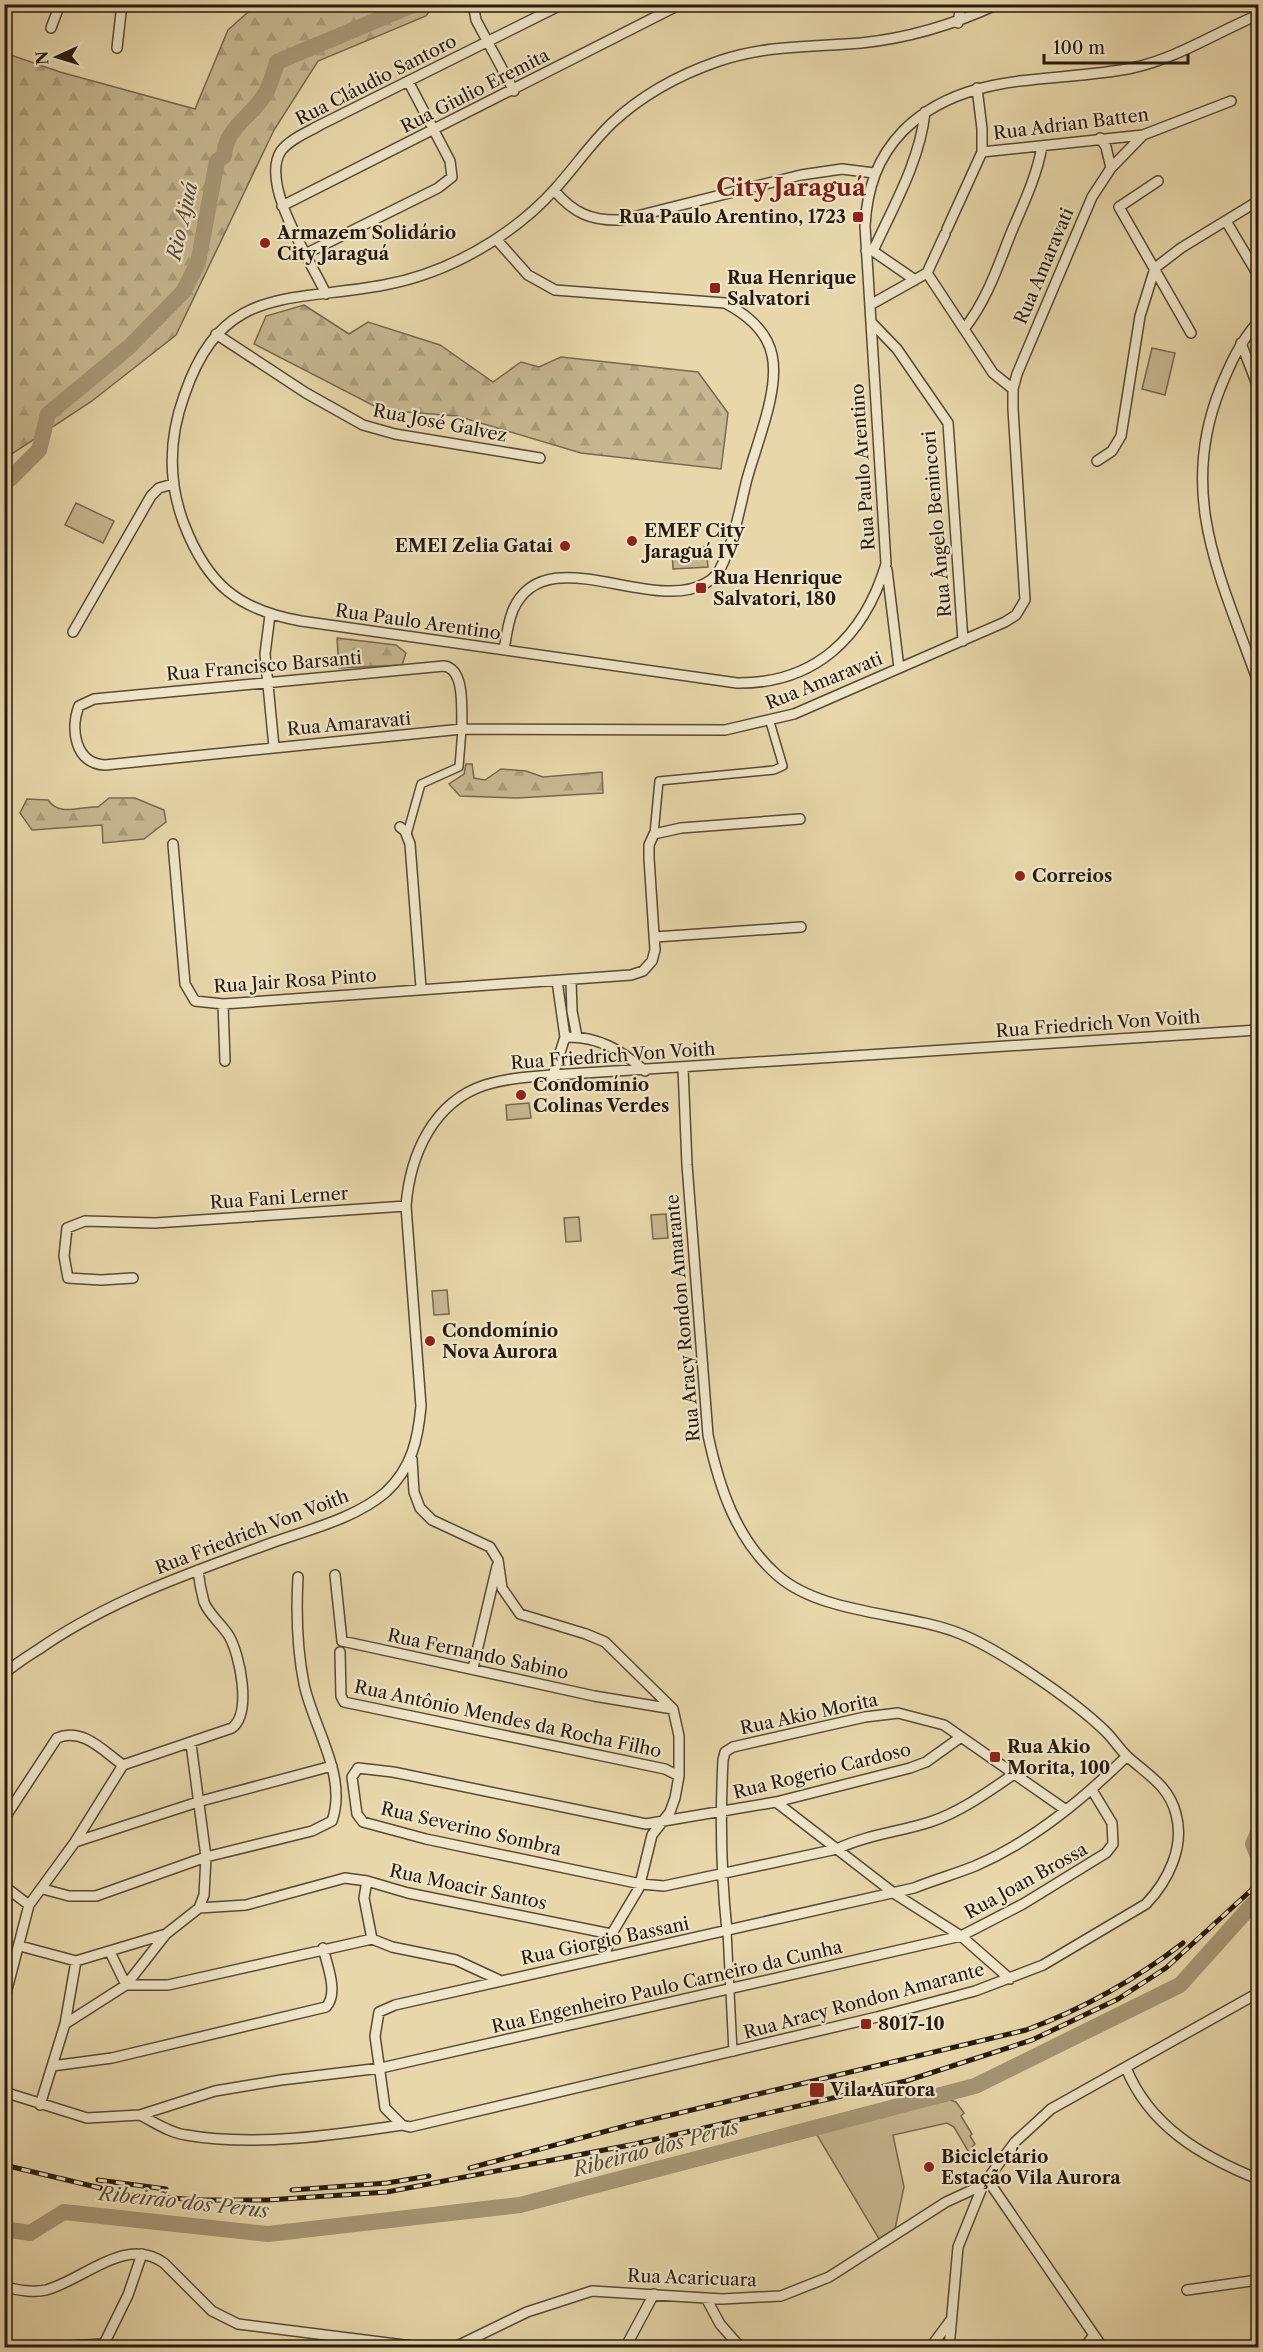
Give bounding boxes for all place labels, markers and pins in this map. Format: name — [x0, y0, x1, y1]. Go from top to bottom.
place label: Rua Paulo Arentino, 1723 — [619, 206, 846, 228]
marker: Rua Paulo Arentino, 1723 — [851, 210, 865, 224]
place label: Armazem Solidário City Jaraguá — [276, 222, 456, 265]
marker: Armazem Solidário City Jaraguá — [258, 236, 272, 250]
place label: Rua Henrique Salvatori — [727, 267, 857, 310]
marker: Rua Henrique Salvatori — [708, 281, 722, 295]
place label: EMEF City Jaraguá IV — [641, 520, 745, 563]
marker: EMEF City Jaraguá IV — [625, 534, 639, 548]
place label: EMEI Zelia Gatai — [395, 535, 554, 557]
marker: EMEI Zelia Gatai — [558, 539, 572, 553]
place label: Rua Henrique Salvatori, 180 — [713, 567, 843, 610]
marker: Rua Henrique Salvatori, 180 — [694, 581, 708, 595]
place label: Correios — [1032, 865, 1112, 887]
marker: Correios — [1013, 869, 1027, 883]
place label: Condomínio Colinas Verdes — [533, 1074, 669, 1117]
marker: Condomínio Colinas Verdes — [514, 1088, 528, 1102]
place label: Condomínio Nova Aurora — [442, 1320, 558, 1363]
marker: Condomínio Nova Aurora — [423, 1334, 437, 1348]
place label: Rua Akio Morita, 100 — [1007, 1736, 1110, 1779]
marker: Rua Akio Morita, 100 — [988, 1750, 1002, 1764]
place label: 8017-10 — [878, 2013, 945, 2035]
marker: 8017-10 — [859, 2017, 873, 2031]
place label: Vila Aurora — [829, 2079, 936, 2101]
marker: Vila Aurora — [808, 2081, 826, 2099]
place label: Bicicletário Estação Vila Aurora — [941, 2146, 1121, 2189]
marker: Bicicletário Estação Vila Aurora — [922, 2160, 936, 2174]

